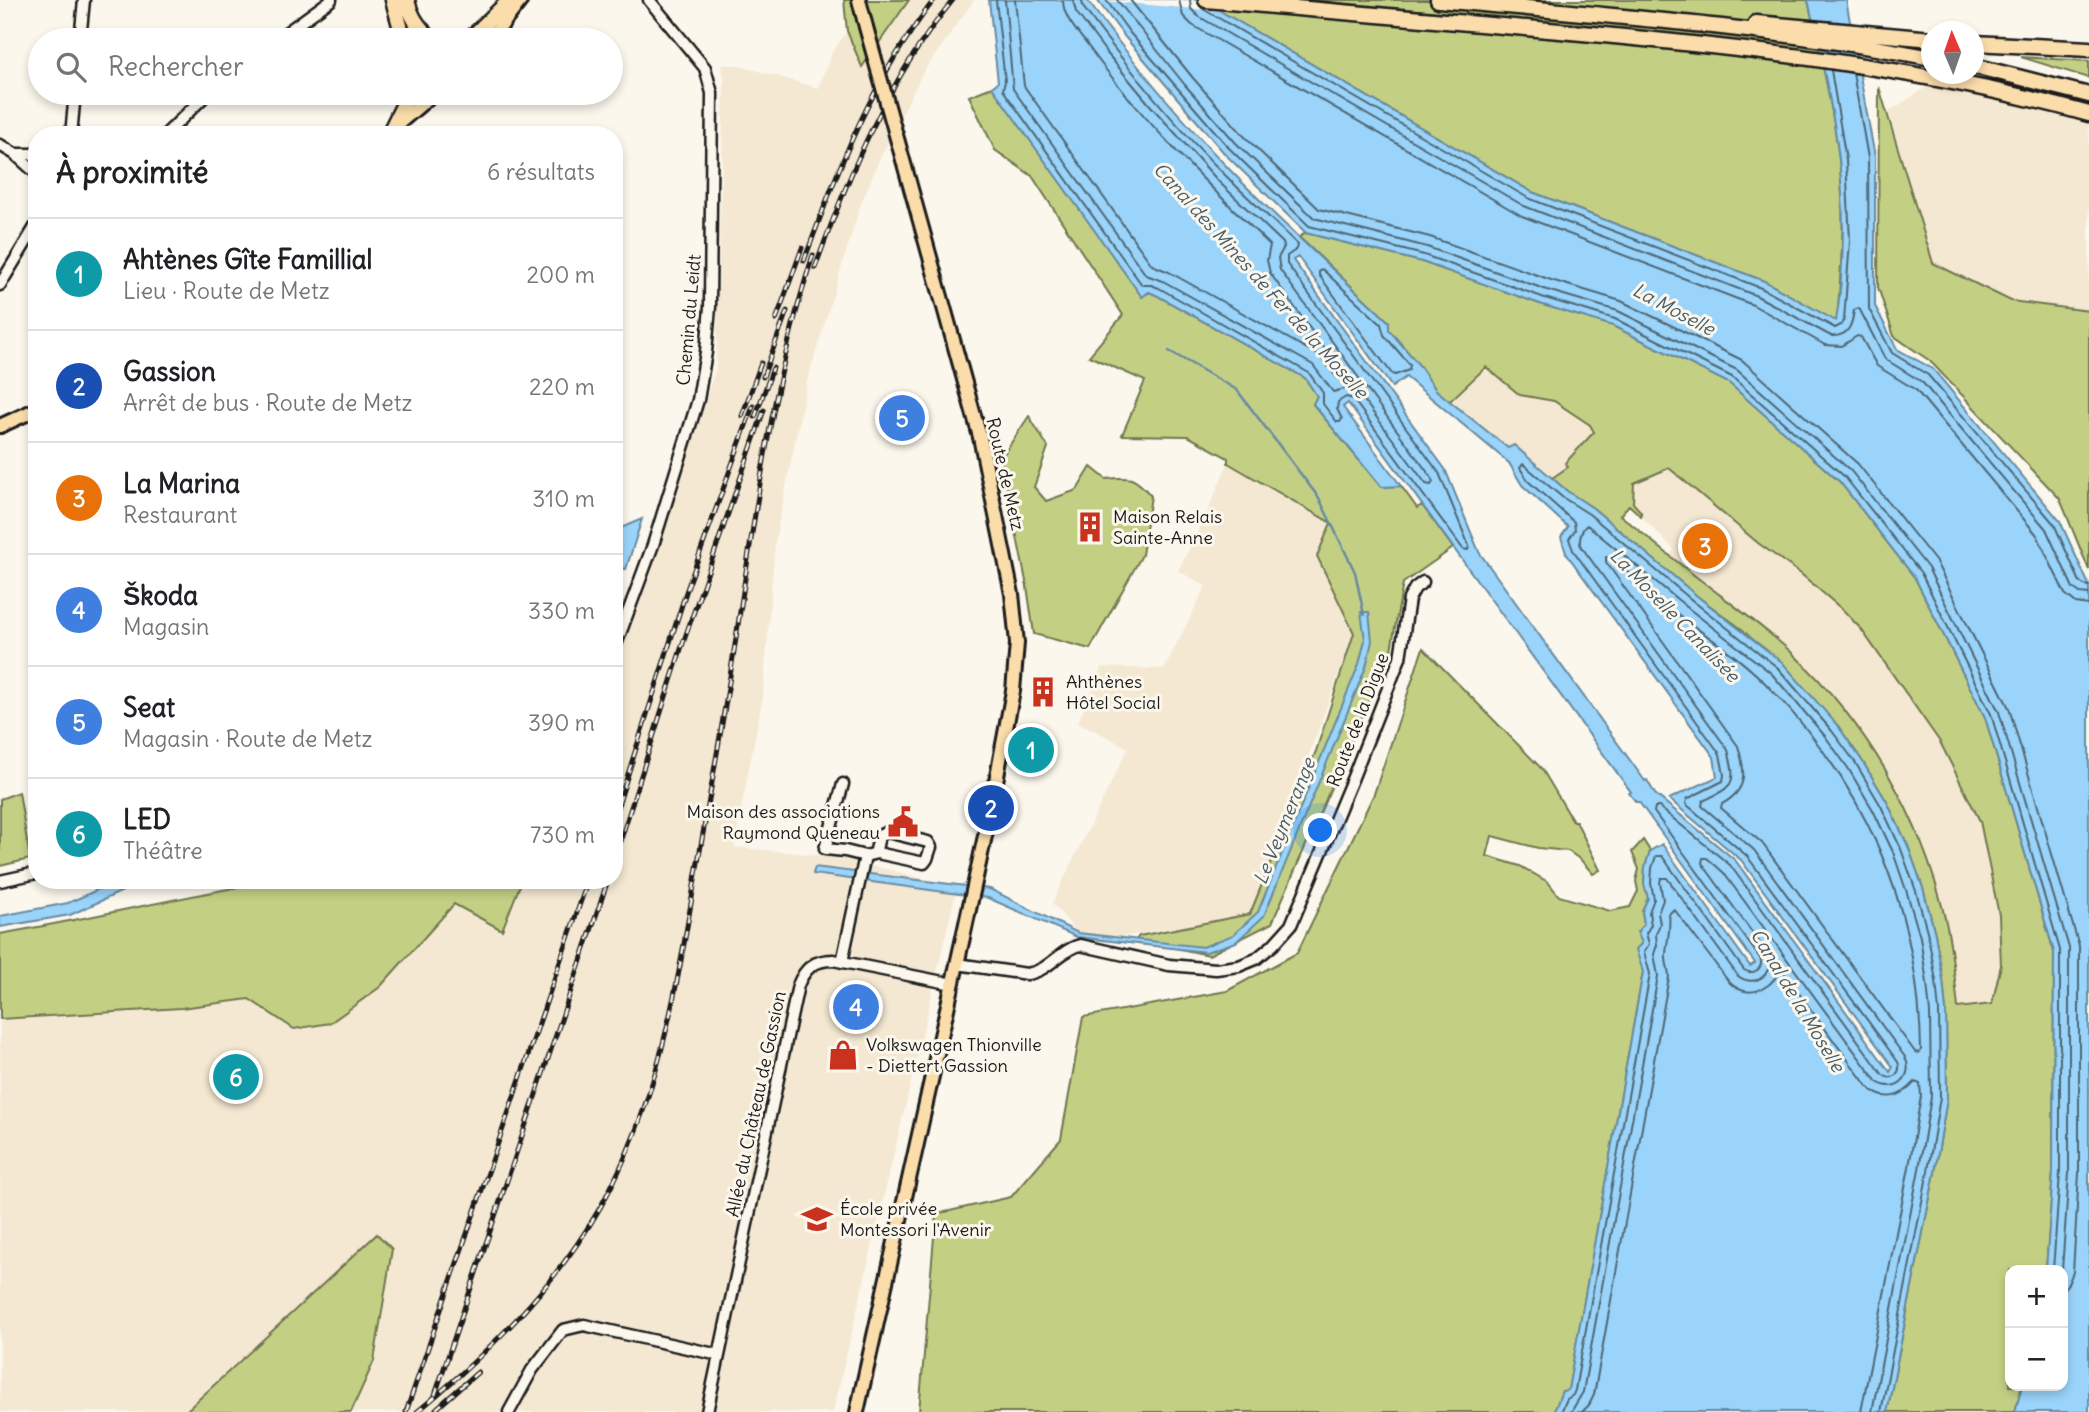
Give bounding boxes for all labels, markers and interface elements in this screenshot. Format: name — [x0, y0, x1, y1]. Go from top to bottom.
north arrow — [1921, 21, 1984, 84]
search box — [28, 28, 623, 105]
icon: search — [52, 48, 90, 86]
text: Rechercher — [108, 50, 244, 83]
text: À proximité — [56, 153, 208, 191]
text: 6 résultats — [487, 157, 595, 186]
water label: Canal des Mines de Fer de la Moselle — [1149, 157, 1375, 404]
text: Ahtènes Gîte Famillial — [123, 243, 372, 276]
street label: Chemin du Leidt — [671, 253, 706, 386]
text: 1 — [74, 260, 84, 289]
text: 200 m — [526, 260, 595, 289]
text: Lieu · Route de Metz — [123, 276, 330, 305]
water label: La Moselle — [1629, 277, 1721, 341]
text: Gassion — [123, 355, 216, 388]
text: 2 — [73, 372, 85, 401]
text: 220 m — [529, 372, 595, 401]
text: Arrêt de bus · Route de Metz — [123, 388, 412, 417]
pin: 5 — [879, 392, 925, 444]
street label: Route de Metz — [981, 415, 1030, 533]
text: La Marina — [123, 467, 240, 500]
text: 3 — [72, 484, 86, 513]
text: 310 m — [532, 484, 595, 513]
text: Restaurant — [123, 500, 237, 529]
place label: Maison Relais Sainte-Anne — [1113, 505, 1222, 549]
building icon: Maison Relais Sainte-Anne — [1073, 510, 1107, 544]
pin: 3 — [1682, 520, 1728, 572]
water label: La Moselle Canalisée — [1605, 543, 1746, 688]
text: Škoda — [123, 579, 198, 612]
text: 4 — [72, 596, 86, 625]
text: 330 m — [528, 596, 595, 625]
text: Magasin — [123, 612, 209, 641]
street label: Route de la Digue — [1321, 649, 1394, 790]
place label: Ahthènes Hôtel Social — [1066, 670, 1160, 714]
building icon: Ahthènes Hôtel Social — [1026, 675, 1060, 709]
text: Seat — [123, 691, 175, 724]
text: 5 — [72, 708, 86, 737]
text: 390 m — [528, 708, 595, 737]
text: Magasin · Route de Metz — [123, 724, 373, 753]
pin: 1 — [1008, 724, 1054, 776]
water label: Le Veymerange — [1248, 753, 1321, 888]
pin: 2 — [968, 782, 1014, 834]
place label: Maison des associations Raymond Queneau — [686, 800, 880, 844]
text: LED — [123, 803, 171, 836]
public building icon: Maison des associations Raymond Queneau — [886, 805, 920, 839]
your location — [1303, 813, 1337, 847]
text: 6 — [72, 820, 86, 849]
text: 730 m — [530, 820, 595, 849]
text: Théâtre — [123, 836, 203, 865]
water label: Canal de la Moselle — [1746, 924, 1851, 1077]
pin: 4 — [833, 981, 879, 1033]
street label: Allée du Château de Gassion — [720, 989, 791, 1219]
place label: Volkswagen Thionville - Diettert Gassion — [866, 1033, 1042, 1077]
shop icon: Volkswagen Thionville - Diettert Gassion — [826, 1038, 860, 1072]
pin: 6 — [213, 1051, 259, 1103]
place label: École privée Montessori l'Avenir — [840, 1197, 992, 1241]
school or university icon: École privée Montessori l'Avenir — [800, 1202, 834, 1236]
map controls — [2005, 1265, 2068, 1391]
button: + — [2005, 1265, 2068, 1328]
button: − — [2005, 1328, 2068, 1391]

